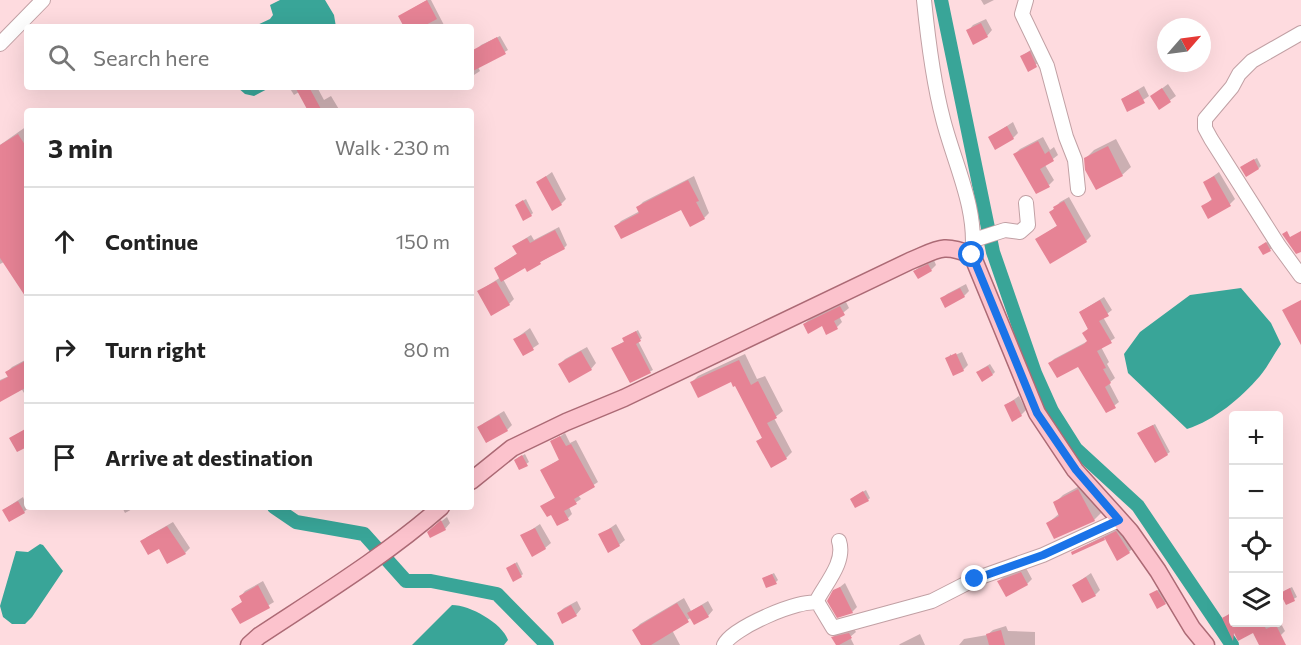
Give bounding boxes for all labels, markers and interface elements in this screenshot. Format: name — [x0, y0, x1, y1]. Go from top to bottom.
north arrow — [1157, 18, 1211, 72]
search box — [24, 24, 474, 90]
icon: search — [45, 41, 78, 74]
text: Search here — [93, 44, 209, 71]
text: 3 min — [48, 132, 113, 163]
text: Walk · 230 m — [335, 135, 450, 159]
icon: ahead — [48, 225, 81, 258]
text: Continue — [105, 228, 198, 255]
text: 150 m — [396, 229, 450, 253]
route start — [958, 241, 984, 267]
icon: right — [48, 333, 81, 366]
text: Turn right — [105, 336, 206, 363]
text: 80 m — [404, 337, 450, 361]
map controls — [1229, 411, 1283, 627]
button: + — [1229, 411, 1283, 465]
icon: arrive — [48, 441, 81, 474]
text: Arrive at destination — [105, 444, 313, 471]
button: − — [1229, 465, 1283, 519]
button: locate — [1229, 519, 1283, 573]
route end — [961, 565, 987, 591]
button: layers — [1229, 573, 1283, 627]

